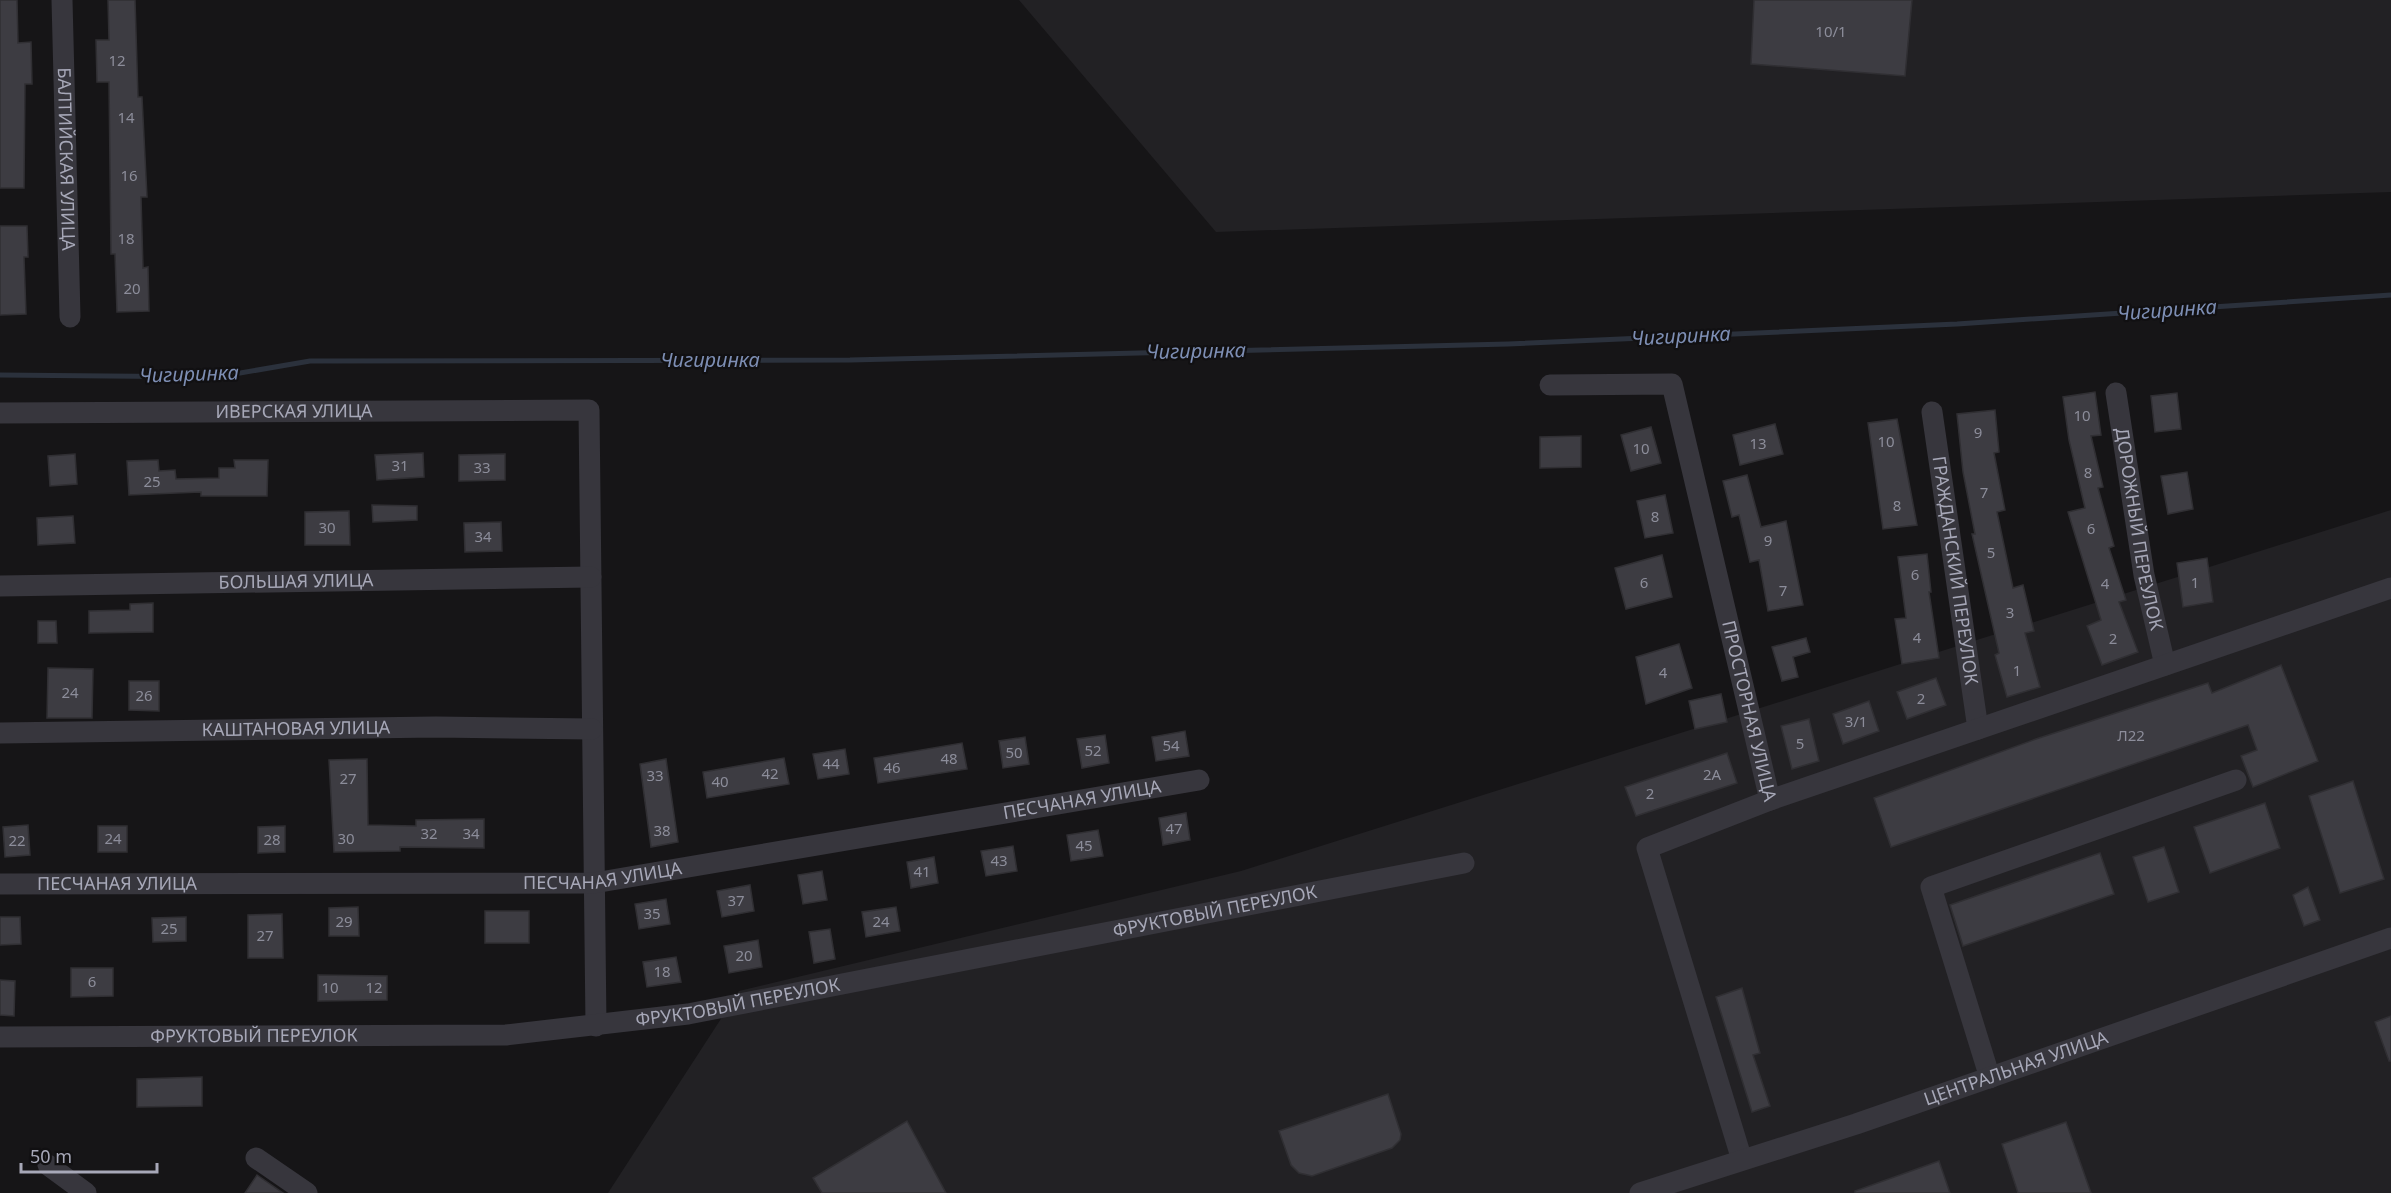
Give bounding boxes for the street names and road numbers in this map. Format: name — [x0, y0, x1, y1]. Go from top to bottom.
street label: БАЛТИЙСКАЯ УЛИЦА — [53, 67, 81, 251]
street label: ИВЕРСКАЯ УЛИЦА — [215, 398, 373, 423]
street label: ДОРОЖНЫЙ ПЕРЕУЛОК — [2110, 426, 2170, 633]
street label: ГРАЖДАНСКИЙ ПЕРЕУЛОК — [1928, 454, 1985, 687]
street label: БОЛЬШАЯ УЛИЦА — [218, 567, 374, 594]
street label: ПРОСТОРНАЯ УЛИЦА — [1717, 618, 1783, 804]
street label: КАШТАНОВАЯ УЛИЦА — [202, 715, 391, 741]
street label: ПЕСЧАНАЯ УЛИЦА — [1001, 774, 1163, 824]
street label: ПЕСЧАНАЯ УЛИЦА — [523, 855, 684, 894]
street label: ПЕСЧАНАЯ УЛИЦА — [37, 871, 197, 895]
street label: ФРУКТОВЫЙ ПЕРЕУЛОК — [1111, 879, 1320, 942]
street label: ФРУКТОВЫЙ ПЕРЕУЛОК — [634, 972, 842, 1031]
street label: ФРУКТОВЫЙ ПЕРЕУЛОК — [150, 1023, 358, 1047]
street label: ЦЕНТРАЛЬНАЯ УЛИЦА — [1920, 1024, 2111, 1111]

